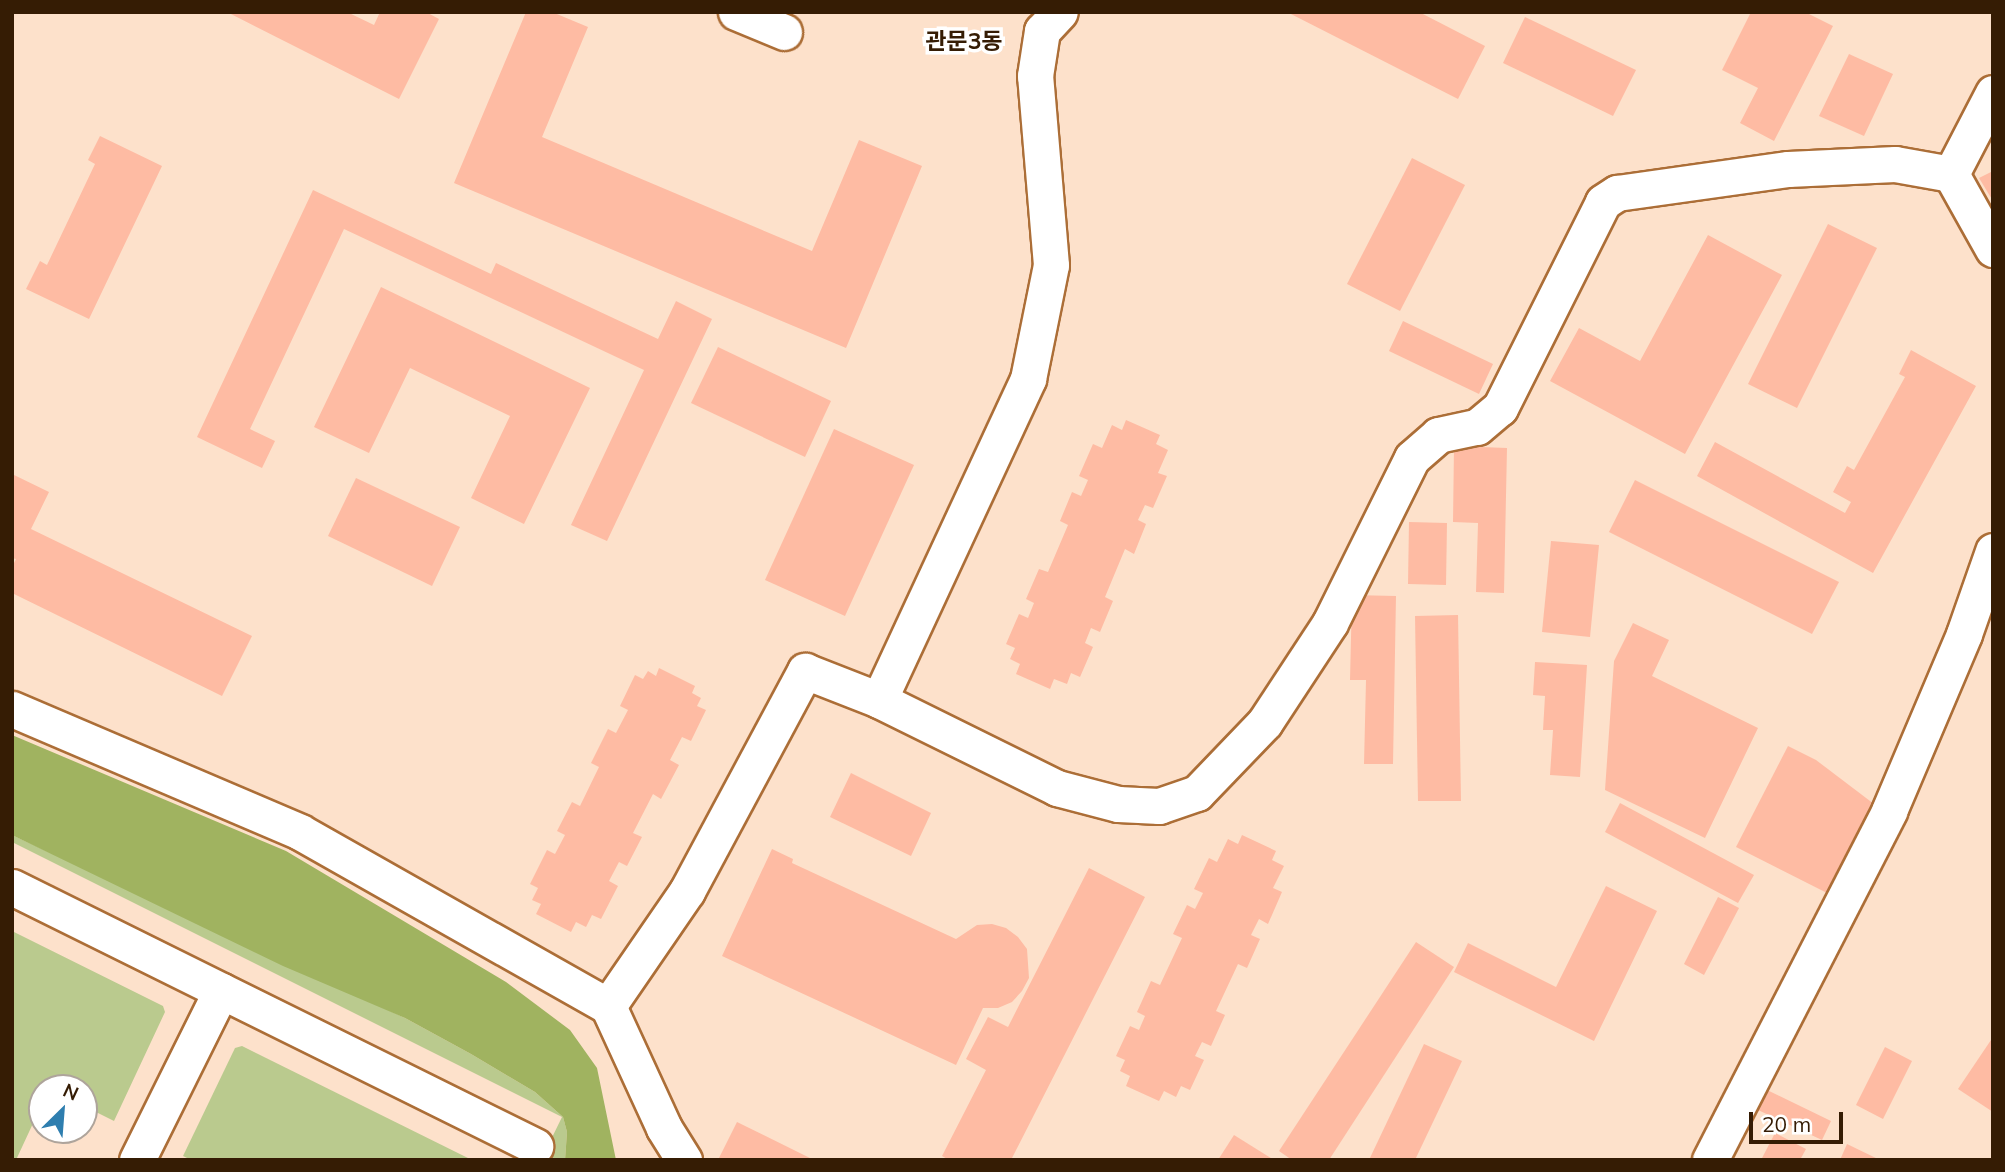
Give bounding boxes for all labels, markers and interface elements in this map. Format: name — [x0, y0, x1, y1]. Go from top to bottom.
district label: 관문3동 — [925, 27, 1003, 55]
north arrow — [28, 1074, 98, 1144]
text: N — [59, 1078, 83, 1106]
scale bar — [1753, 1098, 1848, 1142]
text: 20 m — [1762, 1111, 1811, 1137]

